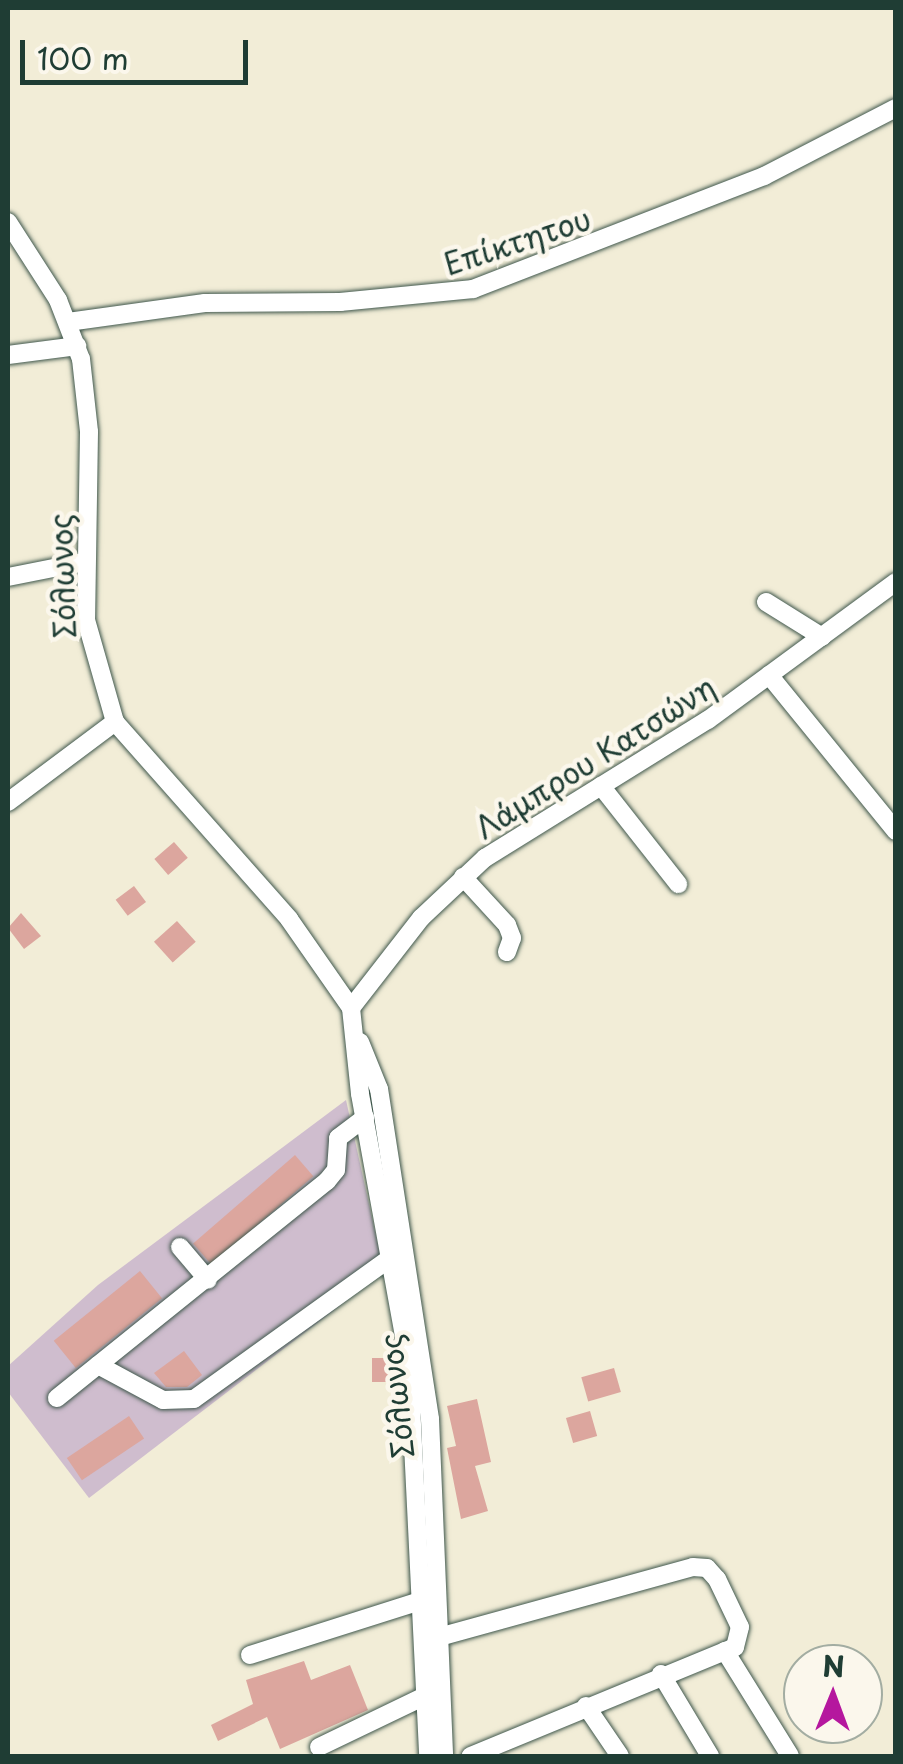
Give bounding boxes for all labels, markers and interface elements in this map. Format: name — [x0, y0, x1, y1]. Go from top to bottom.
scale bar — [25, 20, 252, 82]
text: 100 m — [37, 35, 129, 80]
street label: Επίκτητου — [439, 200, 595, 282]
street label: Σόλωνος — [42, 513, 82, 639]
street label: Λάμπρου Κατσώνη — [469, 669, 721, 845]
street label: Σόλωνος — [372, 1332, 420, 1460]
north arrow — [783, 1644, 883, 1744]
text: N — [822, 1644, 845, 1687]

